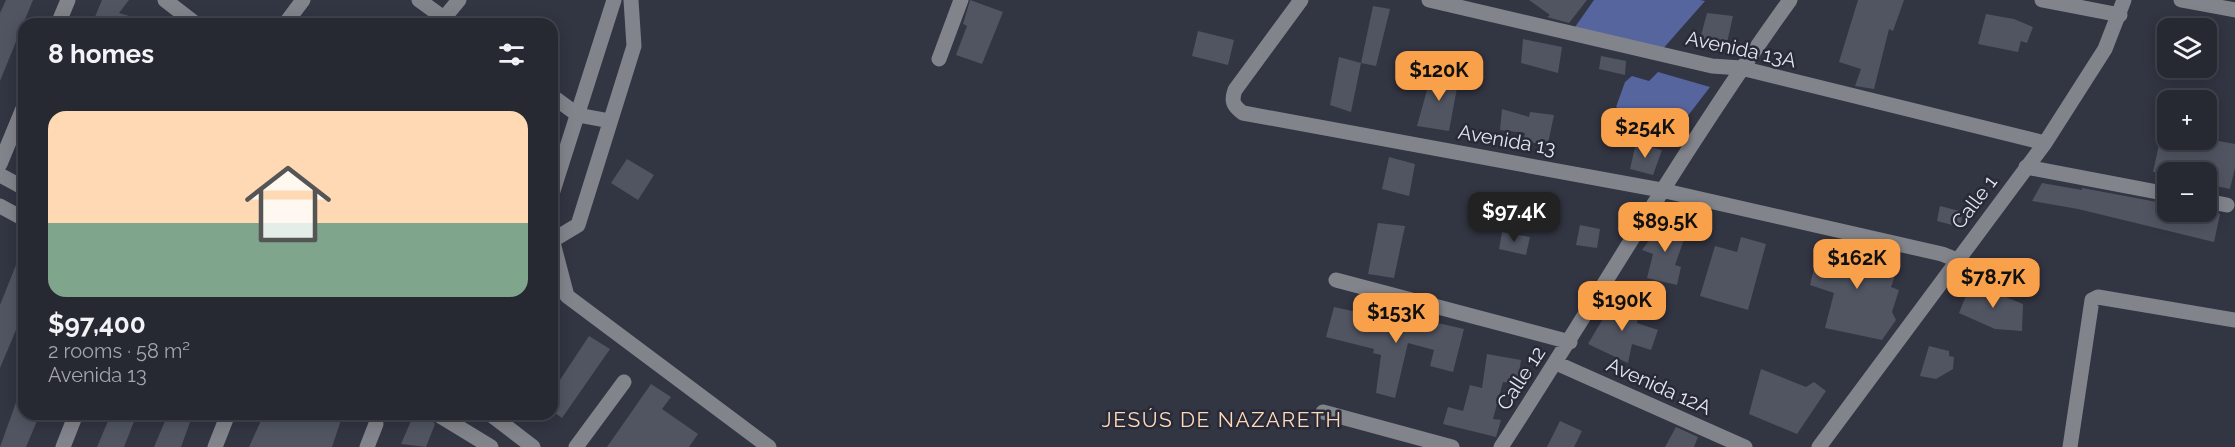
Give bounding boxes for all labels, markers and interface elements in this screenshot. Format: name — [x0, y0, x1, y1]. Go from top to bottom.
map controls — [2157, 18, 2217, 222]
button: layers — [2157, 18, 2217, 78]
street label: Avenida 13A — [1684, 26, 1799, 72]
icon: filters — [495, 38, 528, 71]
text: 8 homes — [48, 39, 154, 69]
pin: $120K — [1397, 51, 1481, 102]
text: $120K — [1409, 58, 1469, 82]
button: + — [2157, 90, 2217, 150]
pin: $254K — [1603, 108, 1687, 159]
text: $254K — [1615, 115, 1675, 139]
street label: Avenida 13 — [1456, 120, 1558, 160]
icon: home — [234, 150, 342, 258]
button: − — [2157, 162, 2217, 222]
street label: Calle 1 — [1946, 170, 2002, 234]
pin: $97.4K — [1465, 192, 1563, 243]
text: $97.4K — [1482, 199, 1546, 223]
pin: $89.5K — [1616, 202, 1714, 253]
text: $89.5K — [1632, 209, 1698, 233]
pin: $162K — [1815, 239, 1899, 290]
text: $162K — [1827, 246, 1887, 270]
pin: $78.7K — [1944, 258, 2042, 309]
text: $78.7K — [1961, 265, 2025, 289]
pin: $190K — [1580, 281, 1664, 332]
text: $190K — [1592, 288, 1652, 312]
pin: $153K — [1354, 293, 1438, 344]
text: $153K — [1367, 300, 1425, 324]
text: $97,400 — [48, 309, 146, 339]
text: 2 rooms · 58 m² — [48, 339, 190, 363]
street label: Calle 12 — [1492, 342, 1550, 414]
street label: Avenida 12A — [1603, 352, 1715, 420]
text: Avenida 13 — [48, 363, 147, 387]
district label: JESÚS DE NAZARETH — [1102, 407, 1342, 432]

